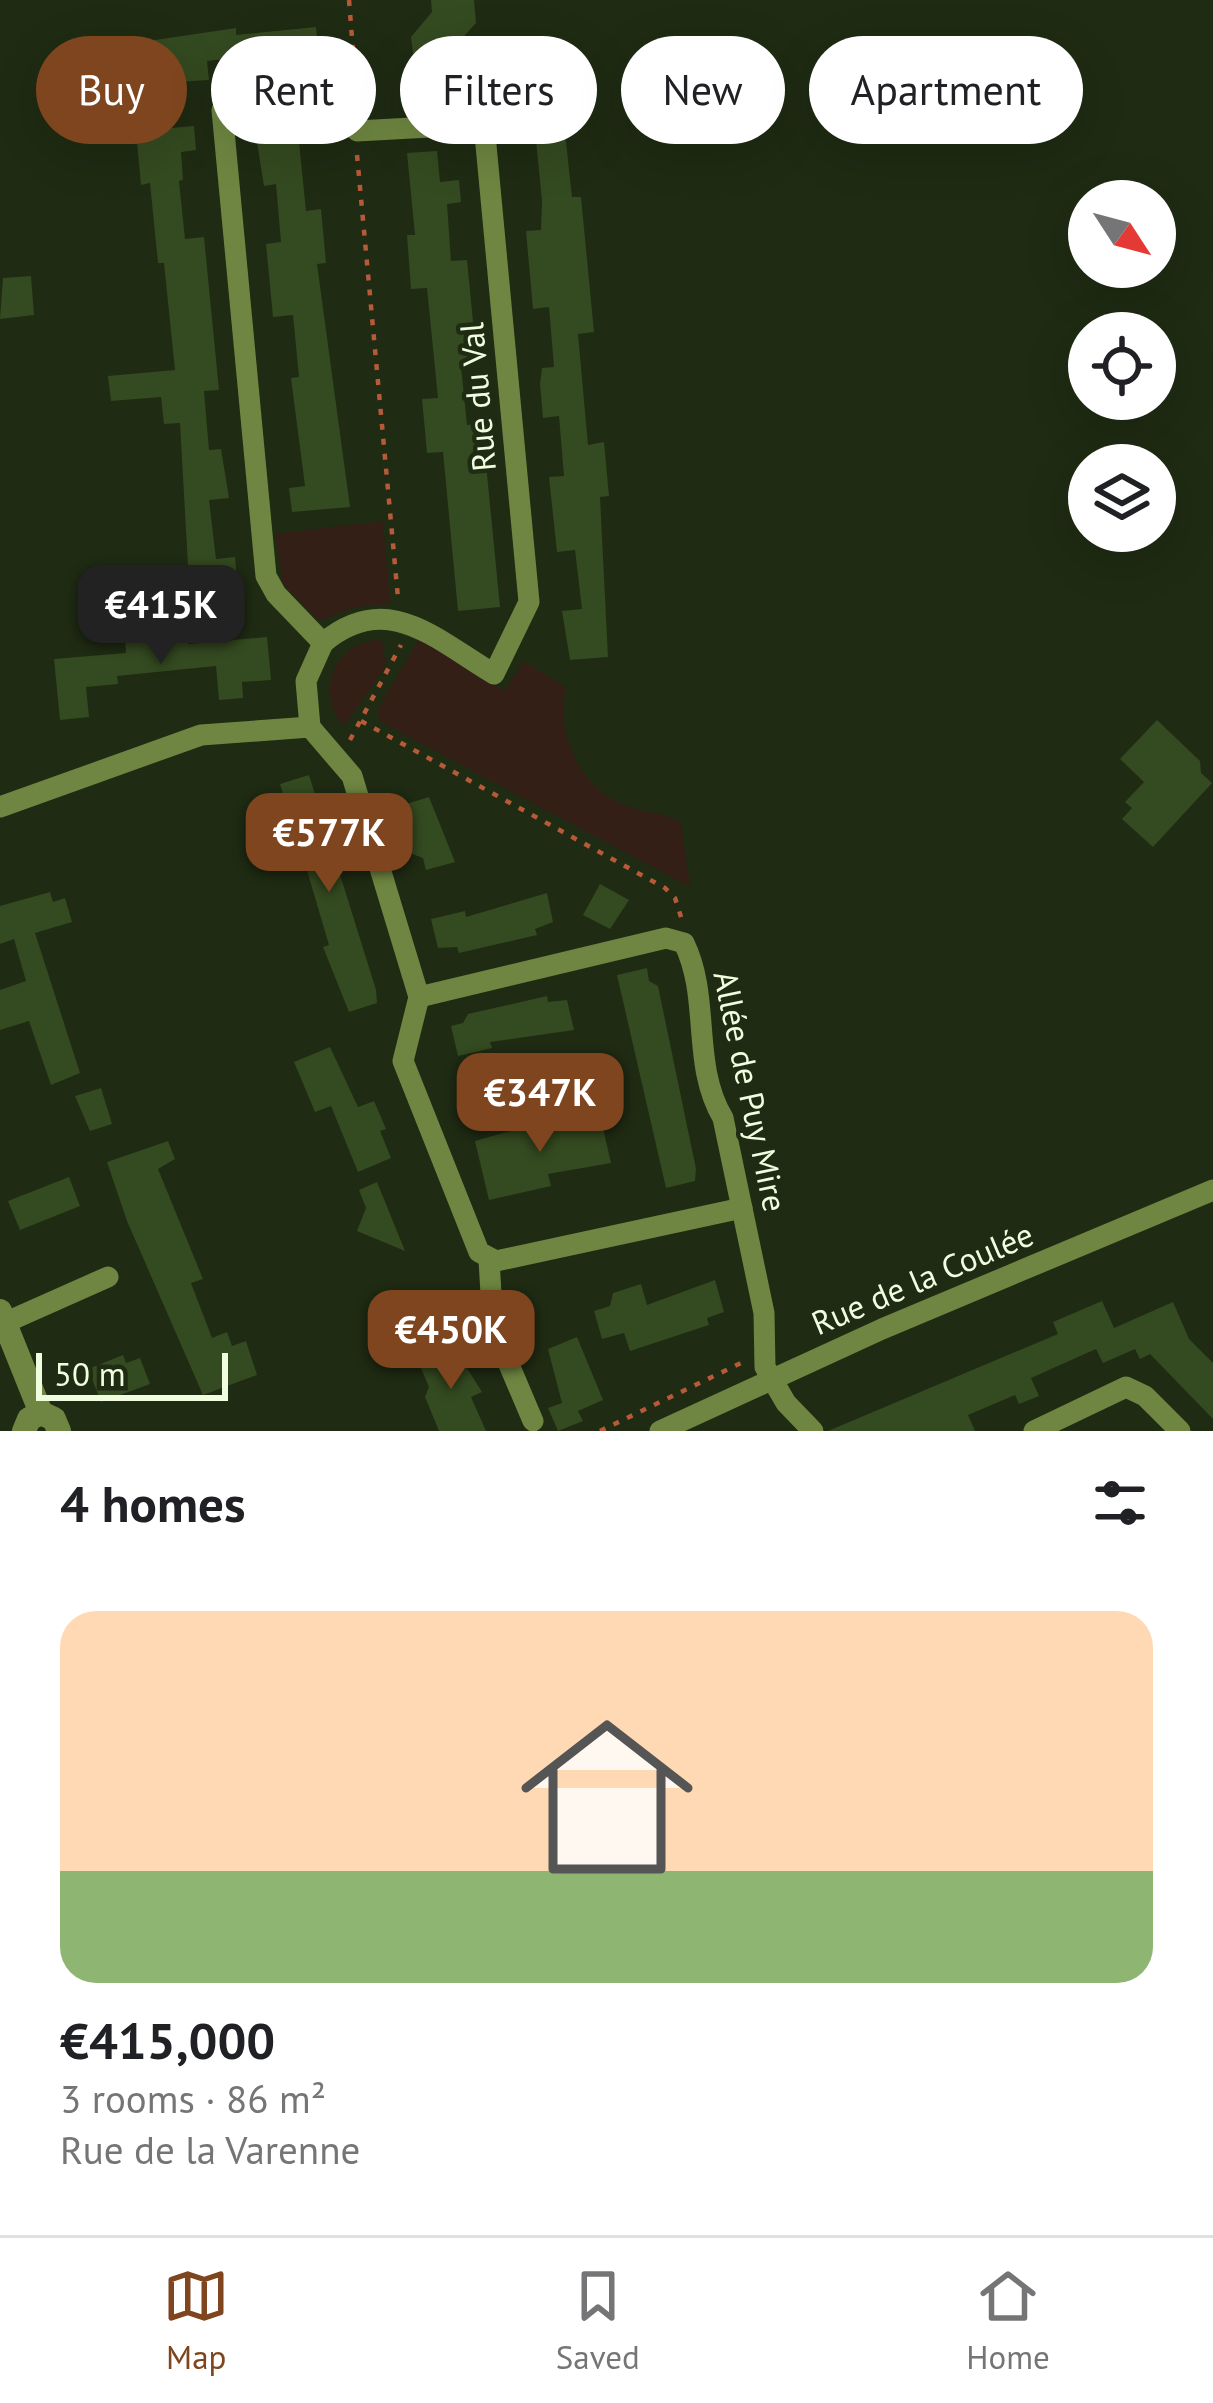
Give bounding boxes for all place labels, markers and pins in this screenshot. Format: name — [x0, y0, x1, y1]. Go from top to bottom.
pin: €415K — [77, 565, 245, 667]
pin: €577K — [245, 793, 413, 895]
pin: €347K — [456, 1053, 624, 1155]
pin: €450K — [367, 1290, 535, 1392]

